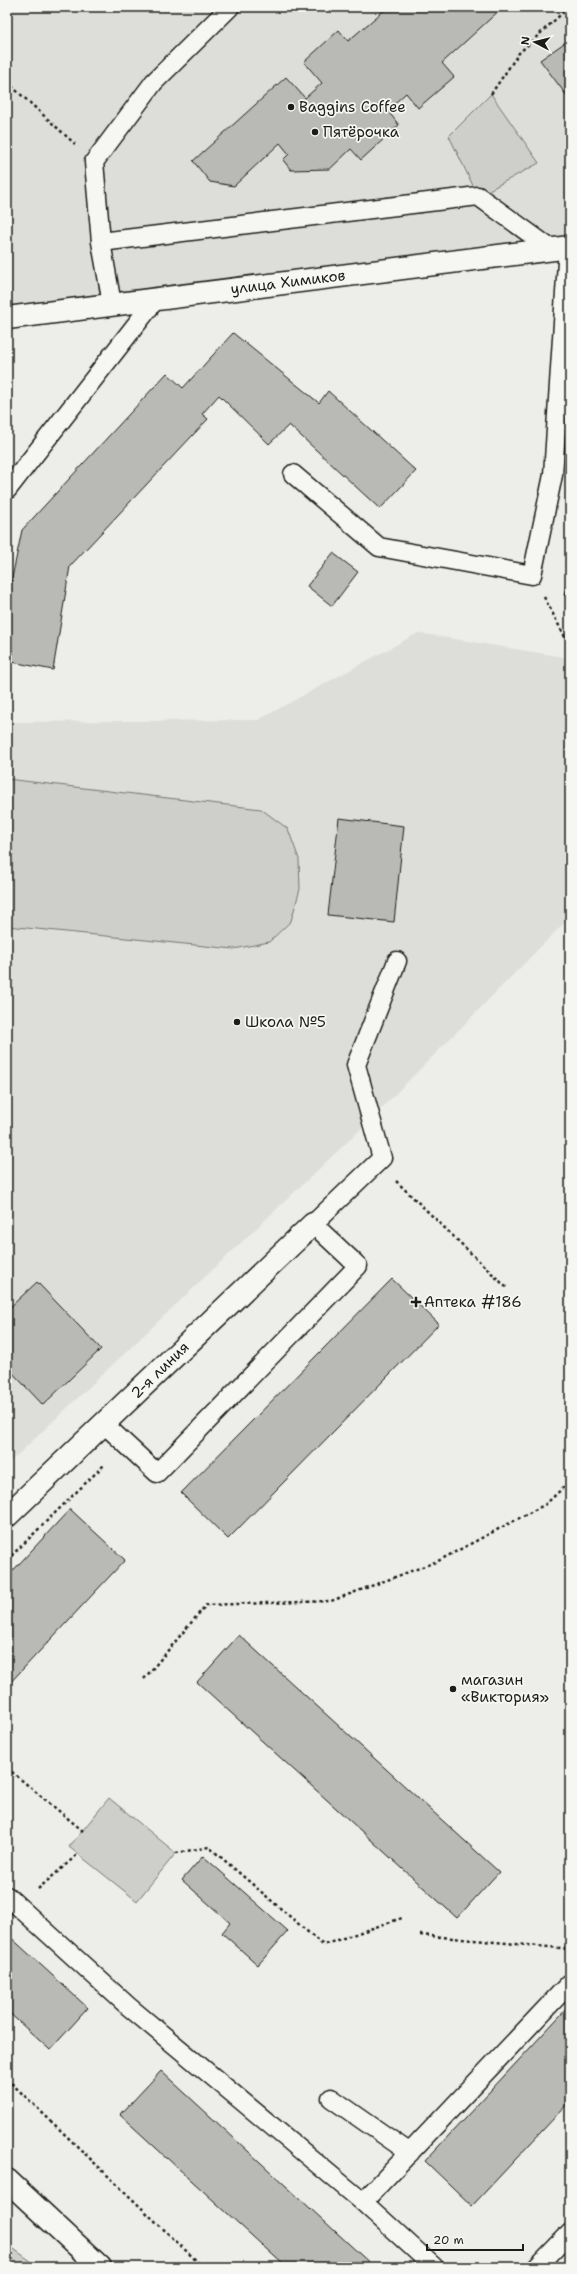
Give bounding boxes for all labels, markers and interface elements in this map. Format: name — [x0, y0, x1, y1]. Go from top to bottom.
north arrow — [515, 22, 555, 62]
text: N — [518, 35, 534, 46]
place label: Baggins Coffee — [299, 97, 406, 117]
marker: Baggins Coffee — [286, 102, 296, 112]
place label: Пятёрочка — [323, 122, 400, 142]
marker: Пятёрочка — [310, 127, 320, 137]
street label: улица Химиков — [229, 265, 347, 299]
place label: Школа №5 — [245, 1012, 326, 1032]
marker: Школа №5 — [232, 1017, 242, 1027]
place label: Аптека #186 — [424, 1292, 522, 1312]
marker: Аптека #186 — [411, 1297, 421, 1307]
street label: 2-я линия — [126, 1337, 194, 1403]
place label: магазин «Виктория» — [461, 1670, 549, 1707]
marker: магазин «Виктория» — [448, 1684, 458, 1694]
scale bar — [427, 2226, 523, 2252]
text: 20 m — [433, 2232, 464, 2248]

